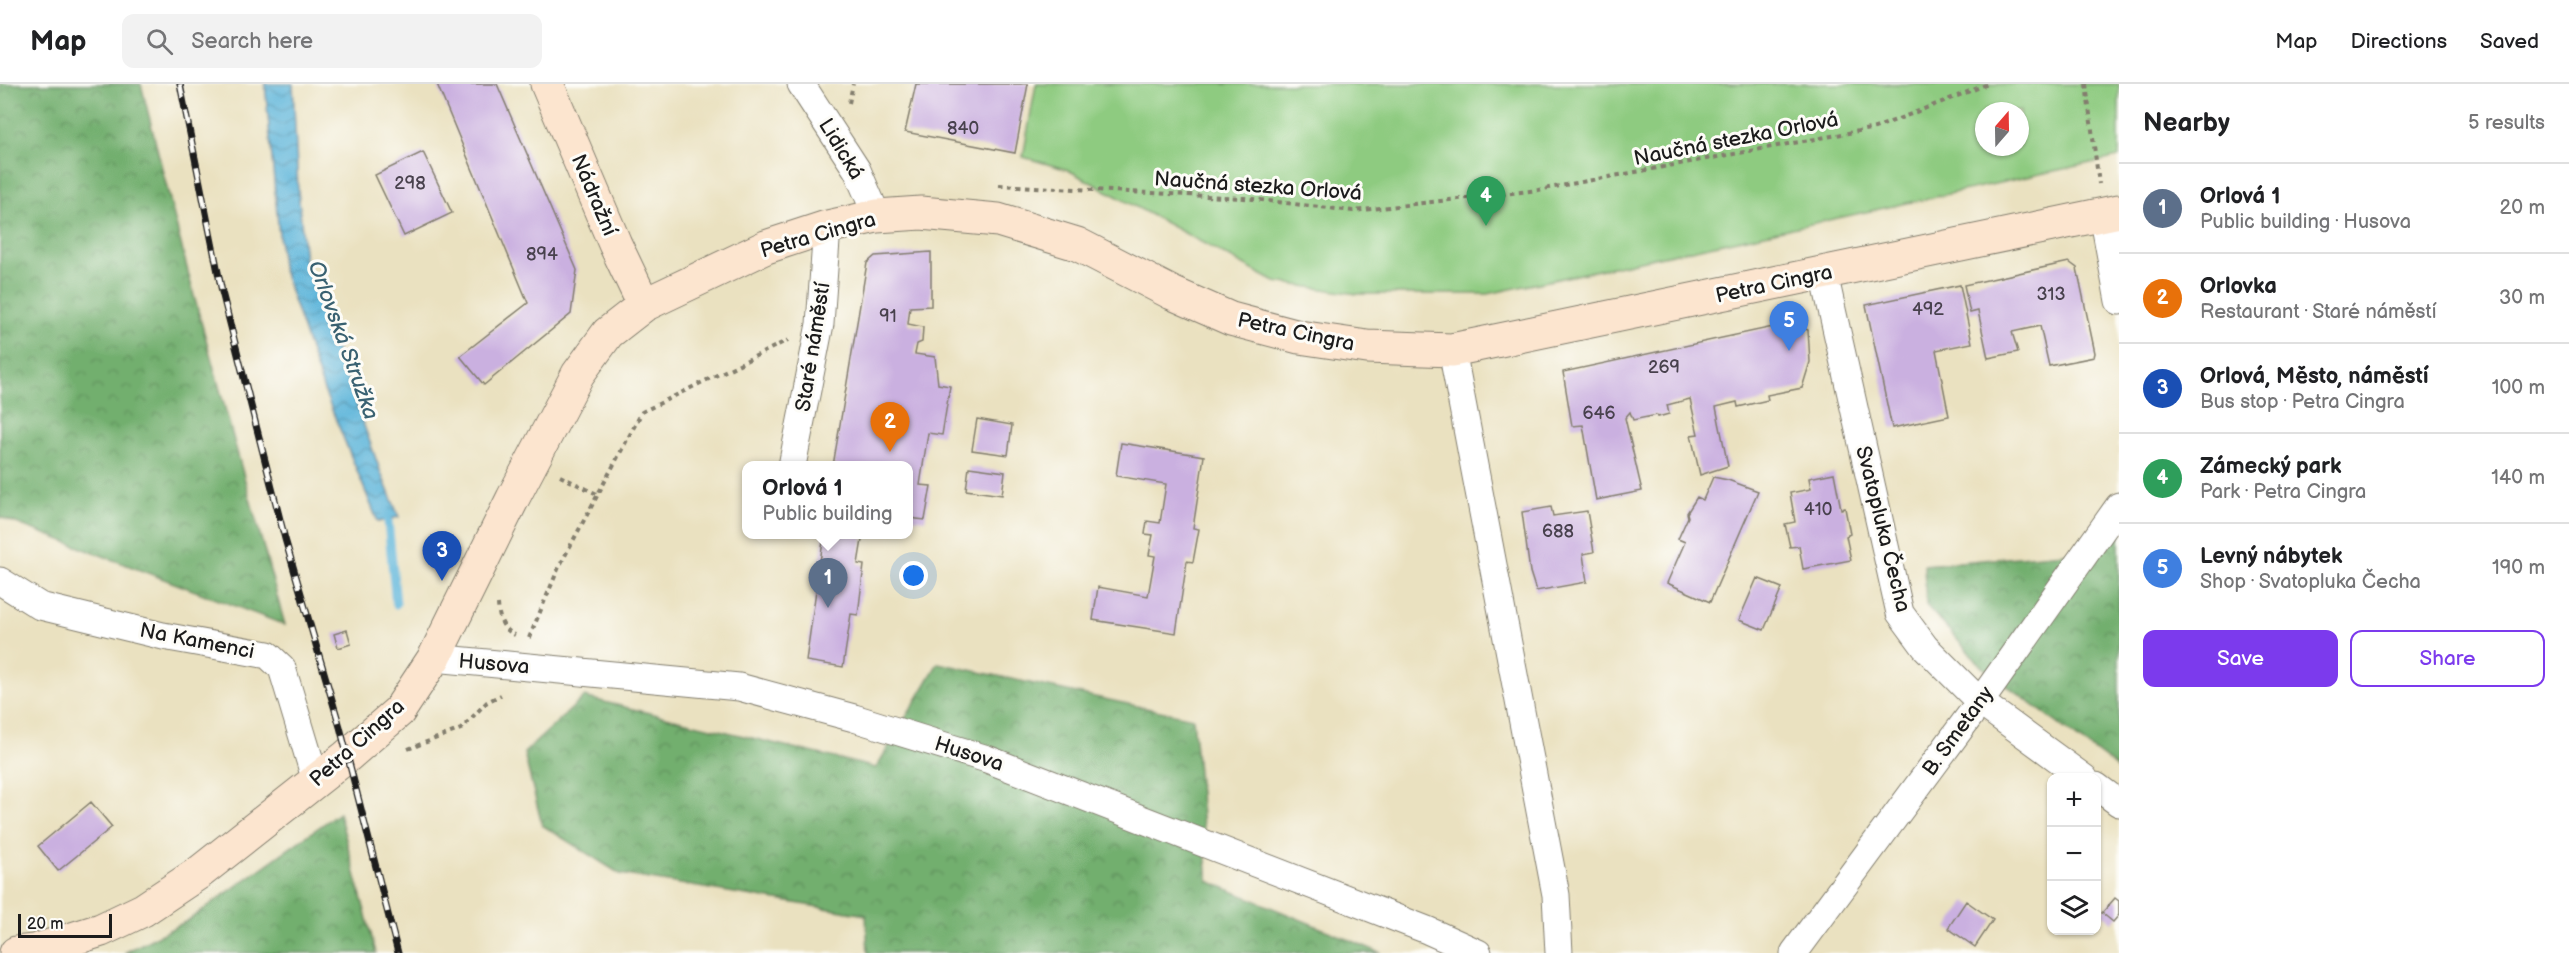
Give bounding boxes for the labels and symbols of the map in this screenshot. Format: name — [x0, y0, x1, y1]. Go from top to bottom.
north arrow — [1975, 102, 2029, 156]
street label: Naučná stezka Orlová — [1632, 107, 1840, 171]
street label: Lidická — [813, 114, 869, 184]
house number: 840 — [947, 118, 979, 139]
street label: Nádražní — [566, 150, 623, 240]
street label: Naučná stezka Orlová — [1153, 166, 1363, 206]
house number: 298 — [394, 173, 426, 194]
pin: 4 — [1466, 176, 1506, 226]
street label: Petra Cingra — [757, 207, 879, 263]
house number: 894 — [526, 244, 558, 265]
water label: Orlovská Stružka — [302, 257, 384, 423]
street label: Petra Cingra — [1713, 259, 1835, 309]
street label: Staré náměstí — [790, 280, 836, 413]
house number: 313 — [2036, 284, 2066, 305]
house number: 492 — [1912, 299, 1944, 320]
pin: 5 — [1770, 302, 1808, 351]
house number: 91 — [879, 306, 897, 327]
street label: Petra Cingra — [1235, 307, 1357, 357]
house number: 269 — [1648, 357, 1680, 378]
pin: 2 — [870, 402, 910, 452]
house number: 646 — [1583, 403, 1615, 424]
street label: Svatopluka Čecha — [1850, 443, 1917, 615]
house number: 410 — [1804, 499, 1832, 520]
house number: 688 — [1542, 521, 1574, 542]
pin: 3 — [422, 532, 462, 581]
pin: 1 — [808, 558, 848, 608]
your location — [899, 561, 928, 590]
street label: Na Kamenci — [138, 618, 256, 664]
street label: Husova — [458, 648, 530, 680]
street label: B. Smetany — [1917, 681, 1999, 781]
street label: Petra Cingra — [304, 694, 410, 792]
street label: Husova — [931, 731, 1007, 777]
scale bar — [18, 911, 112, 938]

